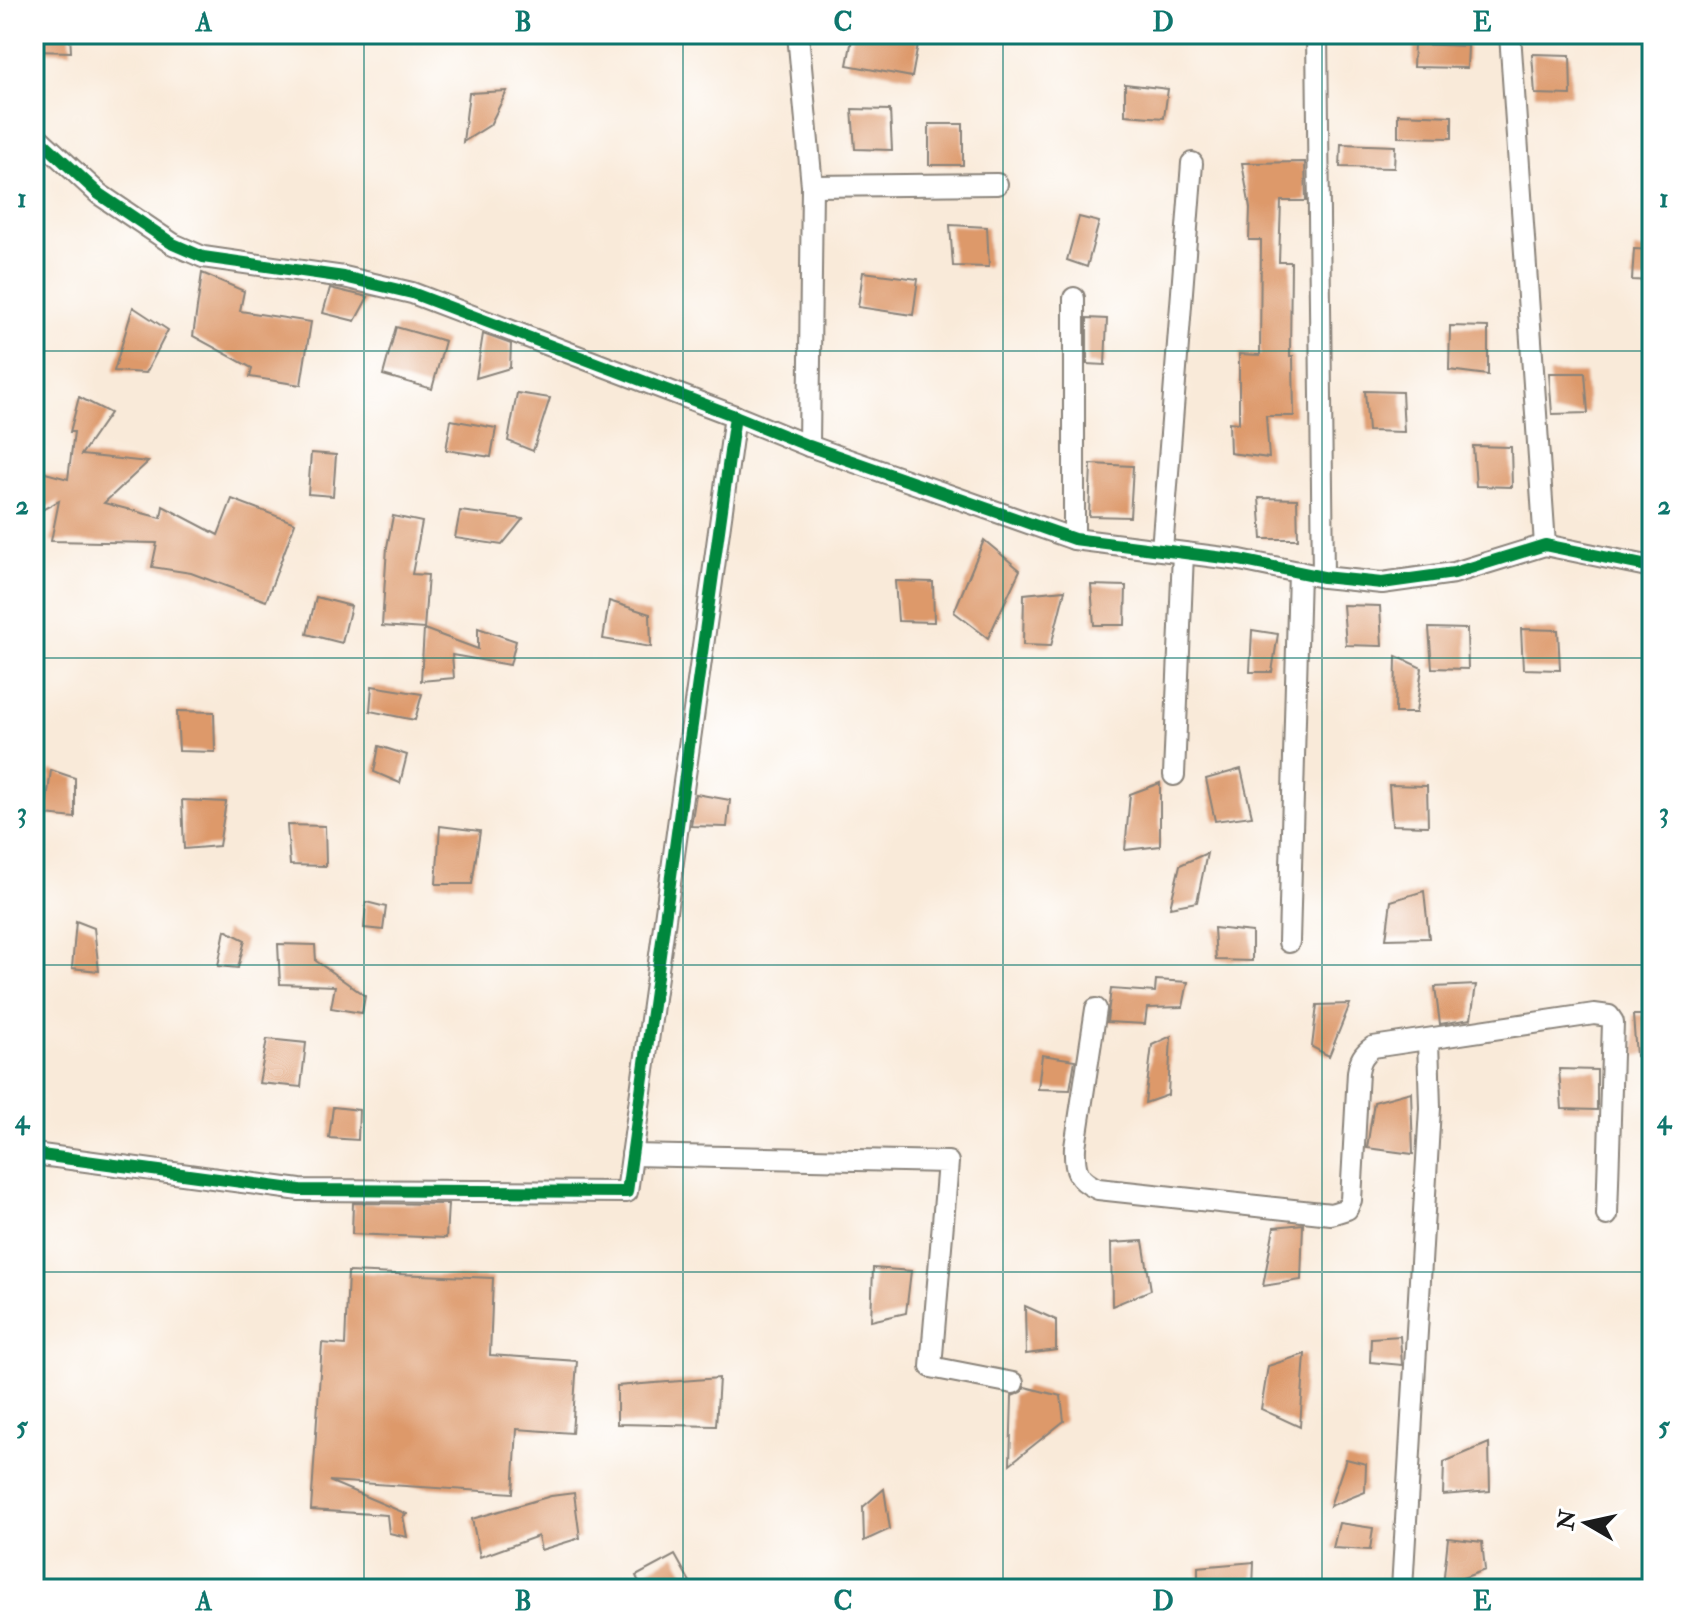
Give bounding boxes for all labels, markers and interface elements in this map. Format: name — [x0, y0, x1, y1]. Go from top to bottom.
text: A — [195, 7, 213, 39]
text: B — [514, 7, 532, 39]
text: C — [833, 7, 853, 39]
text: D — [1152, 7, 1174, 39]
text: E — [1473, 7, 1492, 39]
text: 1 — [17, 183, 27, 215]
text: 1 — [1659, 183, 1669, 215]
text: 2 — [15, 490, 29, 522]
text: 2 — [1657, 490, 1671, 522]
text: 3 — [17, 797, 27, 829]
text: 3 — [1659, 797, 1669, 829]
text: 4 — [14, 1104, 31, 1136]
text: 4 — [1656, 1104, 1673, 1136]
text: 5 — [16, 1411, 28, 1443]
text: 5 — [1658, 1411, 1670, 1443]
north arrow — [1546, 1483, 1626, 1563]
text: N — [1552, 1508, 1583, 1533]
text: A — [195, 1586, 213, 1618]
text: B — [514, 1586, 532, 1618]
text: C — [833, 1586, 853, 1618]
text: D — [1152, 1586, 1174, 1618]
text: E — [1473, 1586, 1492, 1618]

